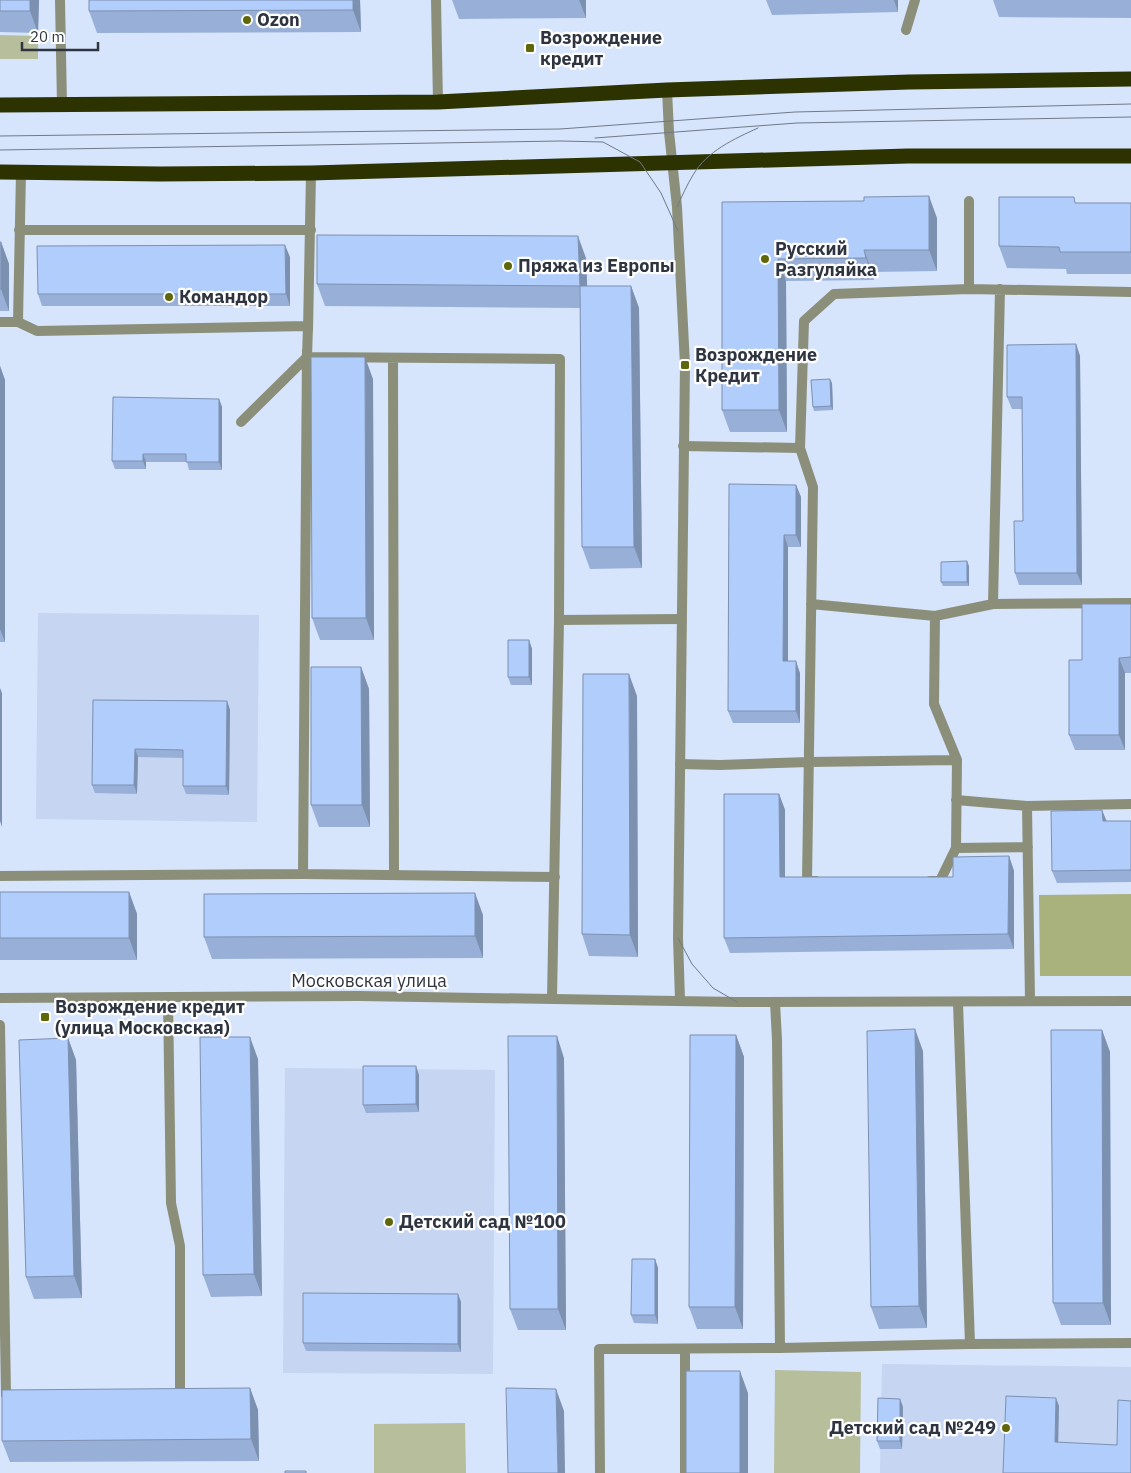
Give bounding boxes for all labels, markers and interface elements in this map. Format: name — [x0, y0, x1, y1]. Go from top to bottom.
place label: Ozon — [257, 8, 300, 31]
marker: Ozon — [241, 14, 253, 26]
scale bar — [22, 20, 99, 52]
place label: Возрождение кредит — [540, 26, 662, 70]
text: 20 m — [30, 27, 65, 46]
marker: Возрождение кредит — [524, 42, 536, 54]
place label: Русский Разгуляйка — [775, 237, 877, 281]
marker: Русский Разгуляйка — [759, 253, 771, 265]
place label: Пряжа из Европы — [518, 254, 675, 277]
marker: Пряжа из Европы — [502, 260, 514, 272]
place label: Командор — [179, 285, 268, 308]
marker: Командор — [163, 291, 175, 303]
place label: Возрождение Кредит — [695, 343, 817, 387]
marker: Возрождение Кредит — [679, 359, 691, 371]
street label: Московская улица — [291, 969, 447, 992]
place label: Возрождение кредит (улица Московская) — [55, 995, 245, 1039]
marker: Возрождение кредит (улица Московская) — [39, 1011, 51, 1023]
place label: Детский сад №100 — [399, 1210, 566, 1233]
marker: Детский сад №100 — [383, 1216, 395, 1228]
place label: Детский сад №249 — [829, 1416, 996, 1439]
marker: Детский сад №249 — [1000, 1422, 1012, 1434]

